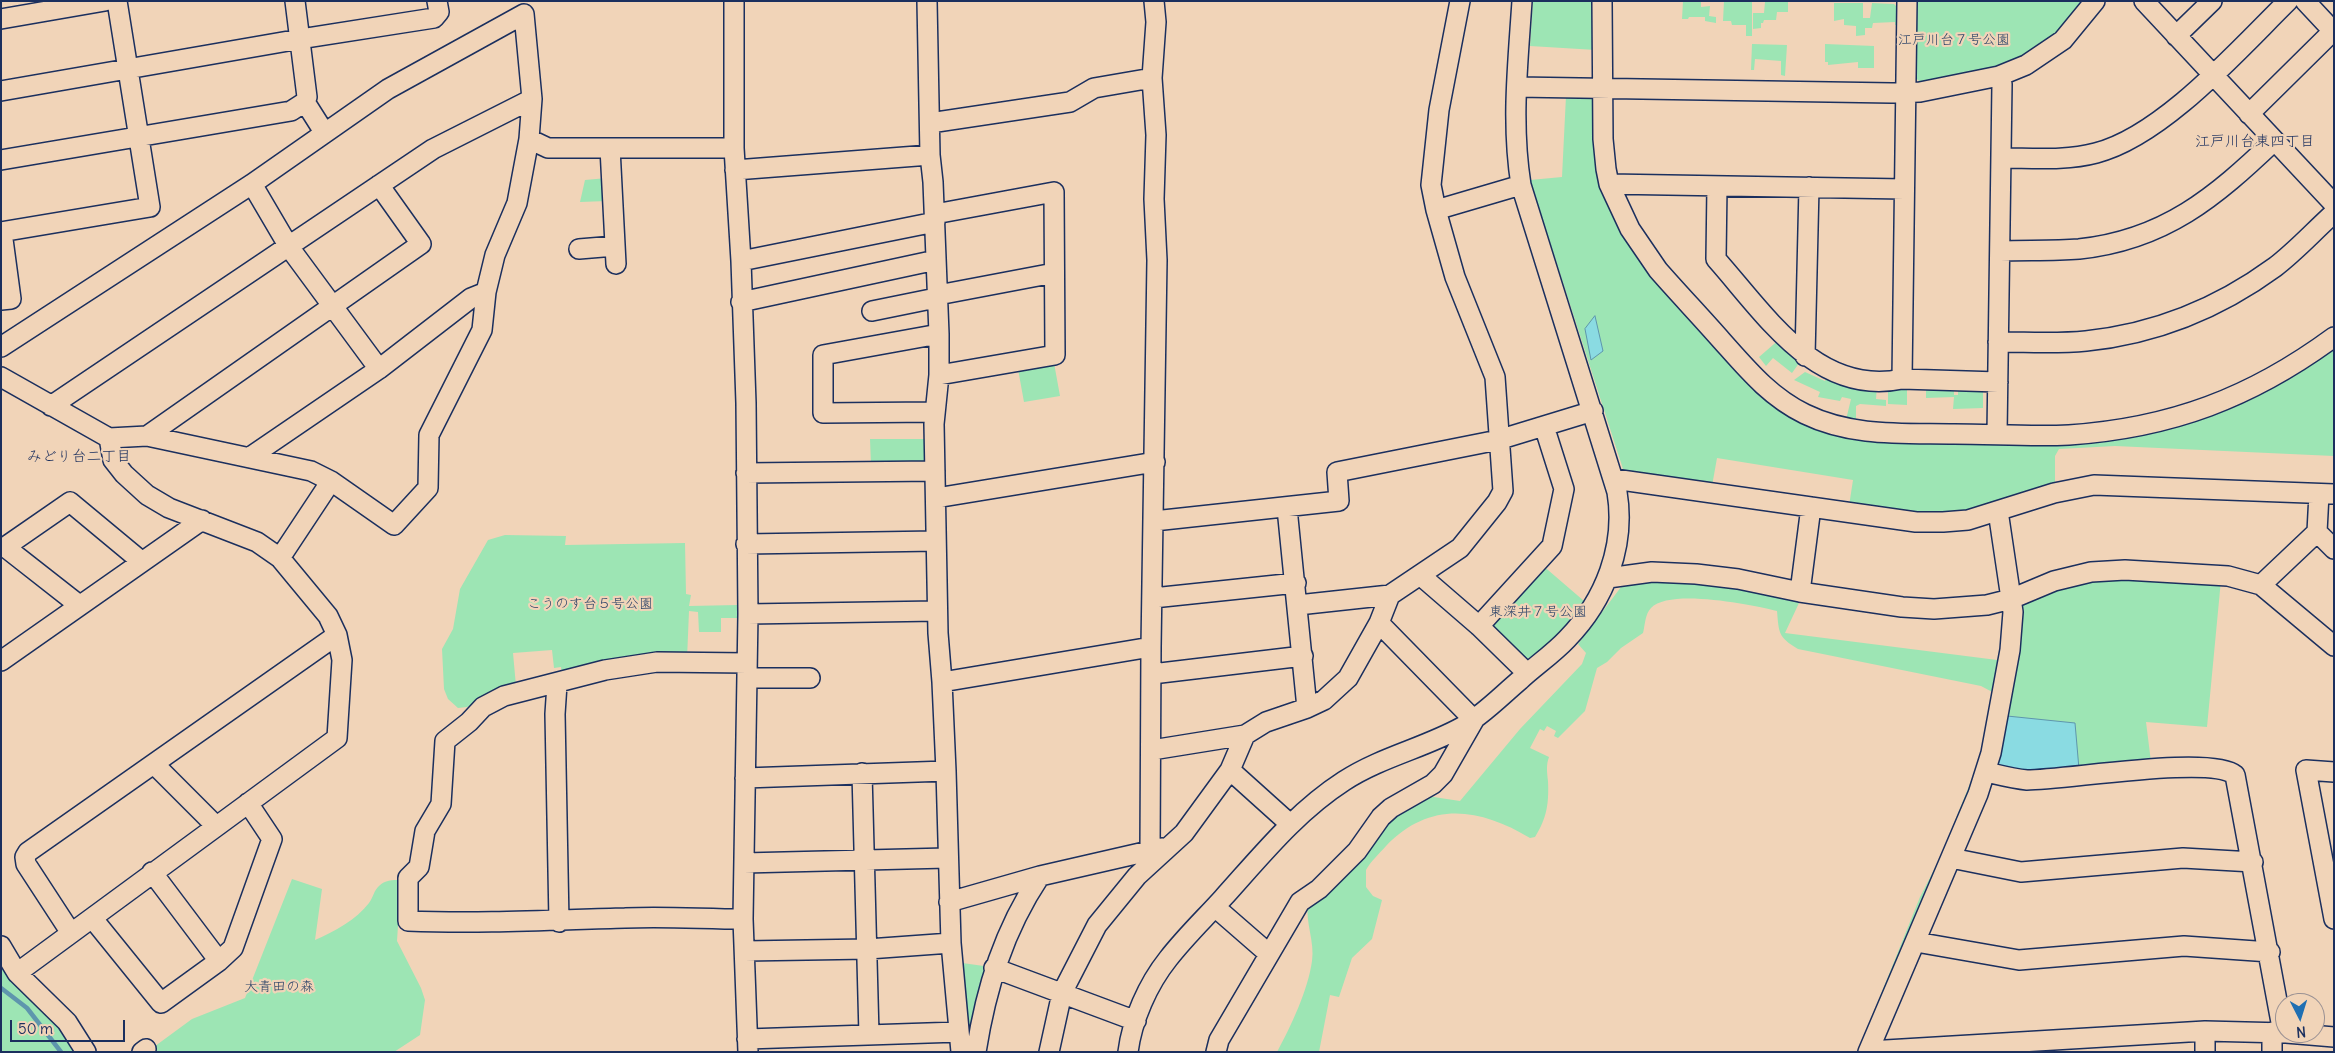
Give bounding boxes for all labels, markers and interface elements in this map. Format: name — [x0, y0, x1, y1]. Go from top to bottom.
park label: 江戸川台７号公園 — [1898, 32, 2010, 48]
district label: 江戸川台東四丁目 — [2195, 133, 2315, 151]
district label: みどり台二丁目 — [27, 448, 131, 466]
park label: こうのす台５号公園 — [527, 596, 653, 612]
park label: 東深井７号公園 — [1489, 604, 1587, 620]
park label: 大青田の森 — [244, 979, 314, 995]
north arrow — [2275, 993, 2325, 1043]
scale bar — [12, 1010, 128, 1042]
text: 50 m — [18, 1019, 53, 1038]
text: N — [2296, 1023, 2307, 1041]

